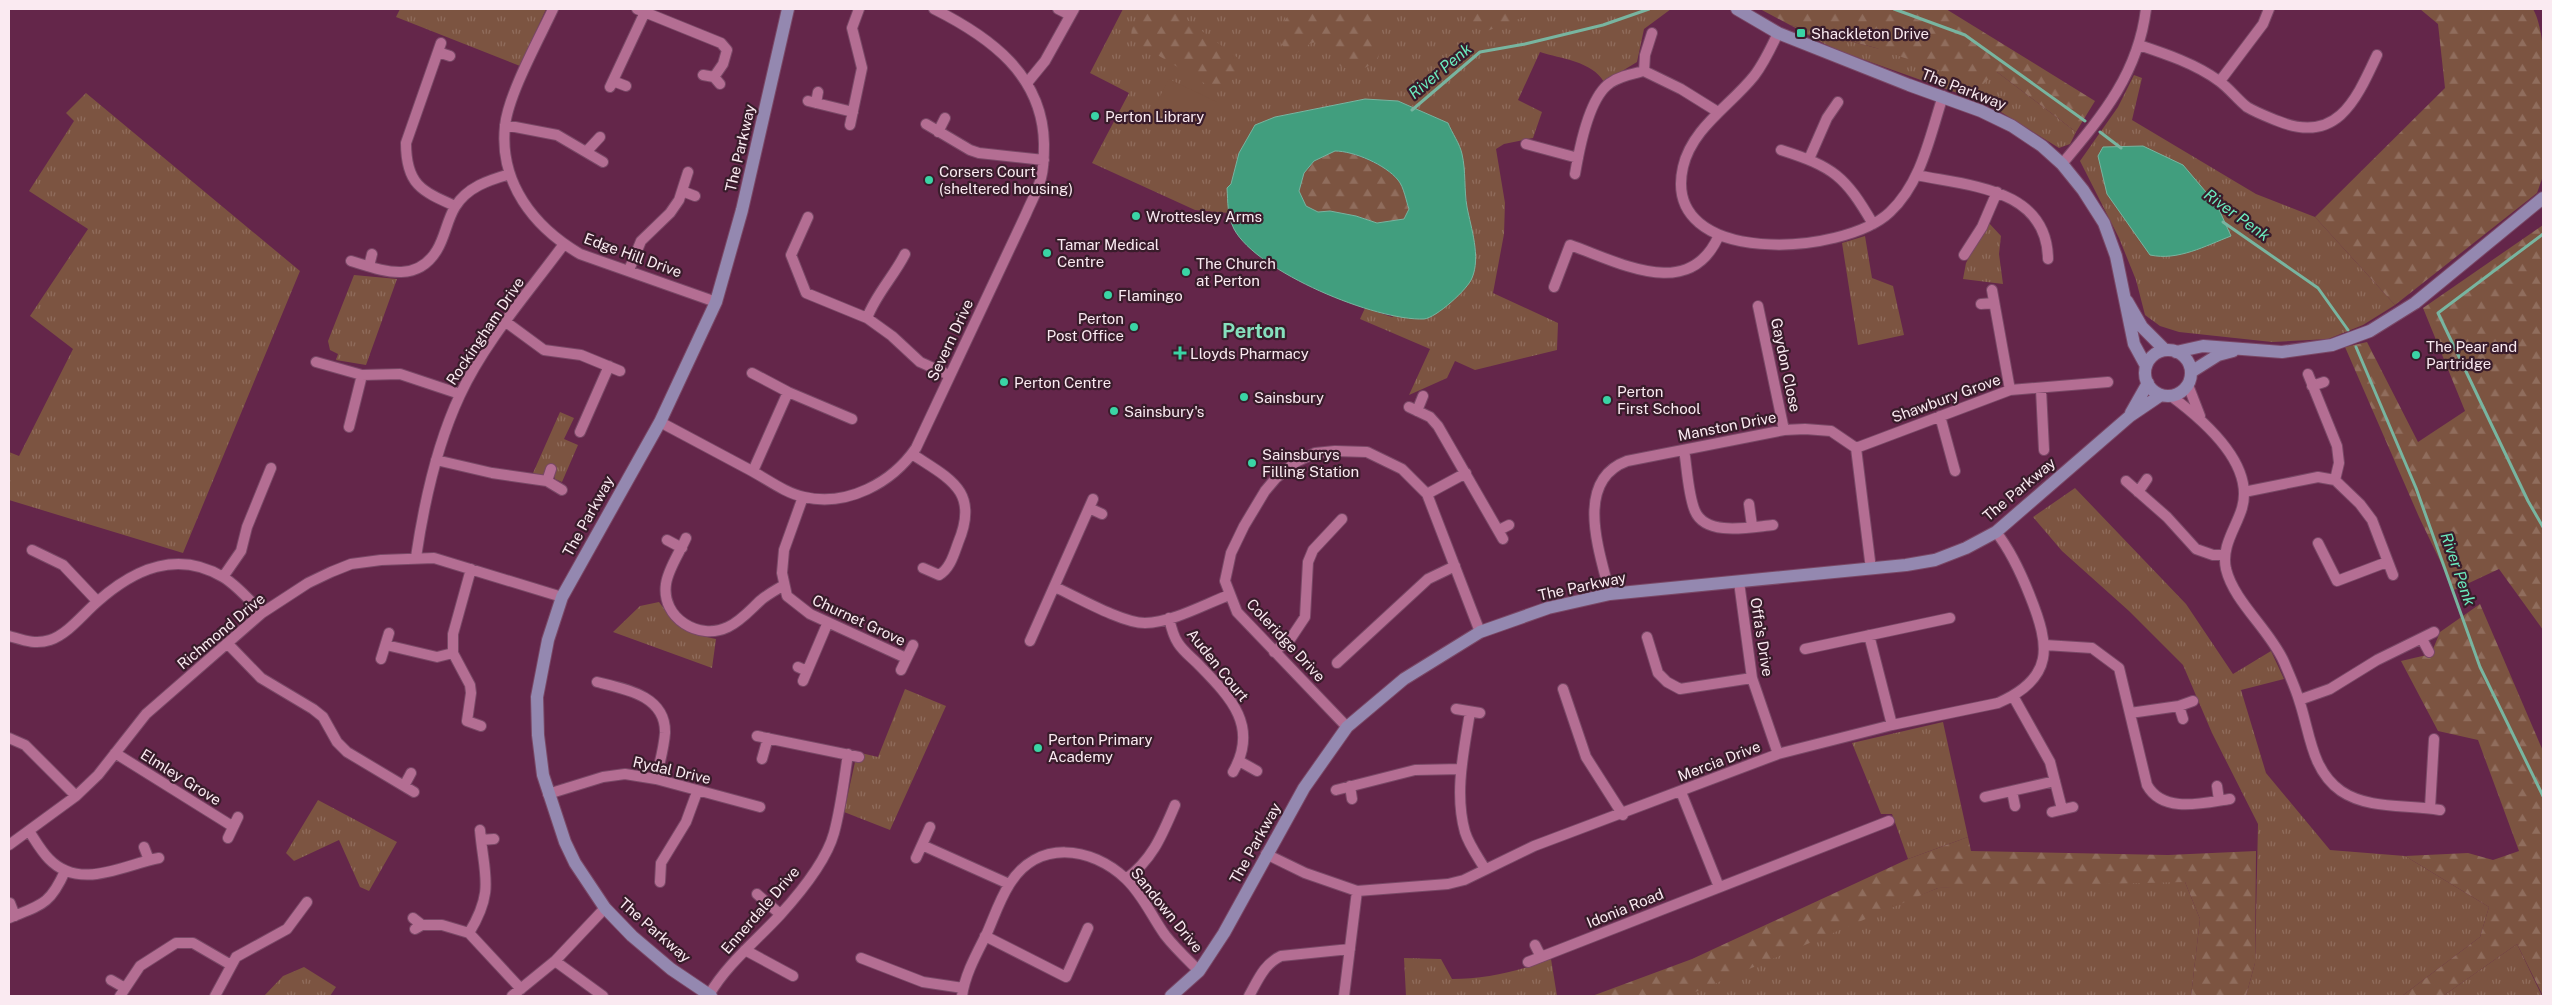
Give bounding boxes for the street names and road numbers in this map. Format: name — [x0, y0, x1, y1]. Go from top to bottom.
street label: The Parkway — [1919, 65, 2009, 113]
street label: The Parkway — [722, 103, 758, 193]
street label: Edge Hill Drive — [582, 229, 684, 281]
street label: Rockingham Drive — [443, 274, 527, 388]
street label: Severn Drive — [924, 296, 976, 384]
street label: Gaydon Close — [1768, 316, 1804, 414]
street label: Shawbury Grove — [1889, 370, 2003, 426]
street label: Manston Drive — [1676, 408, 1778, 444]
street label: The Parkway — [1979, 454, 2059, 524]
street label: The Parkway — [559, 473, 617, 559]
street label: The Parkway — [1537, 568, 1627, 604]
street label: Richmond Drive — [174, 589, 268, 673]
street label: Churnet Grove — [810, 591, 908, 649]
street label: Coleridge Drive — [1243, 595, 1329, 685]
street label: Offa's Drive — [1747, 596, 1777, 678]
street label: Auden Court — [1184, 625, 1252, 705]
street label: Mercia Drive — [1675, 737, 1763, 785]
street label: Elmley Grove — [138, 745, 224, 809]
street label: Rydal Drive — [631, 753, 713, 787]
street label: The Parkway — [1226, 800, 1284, 886]
street label: Ennerdale Drive — [717, 863, 803, 957]
street label: Sandown Drive — [1128, 864, 1206, 956]
street label: Idonia Road — [1584, 885, 1666, 931]
street label: The Parkway — [616, 894, 694, 966]

